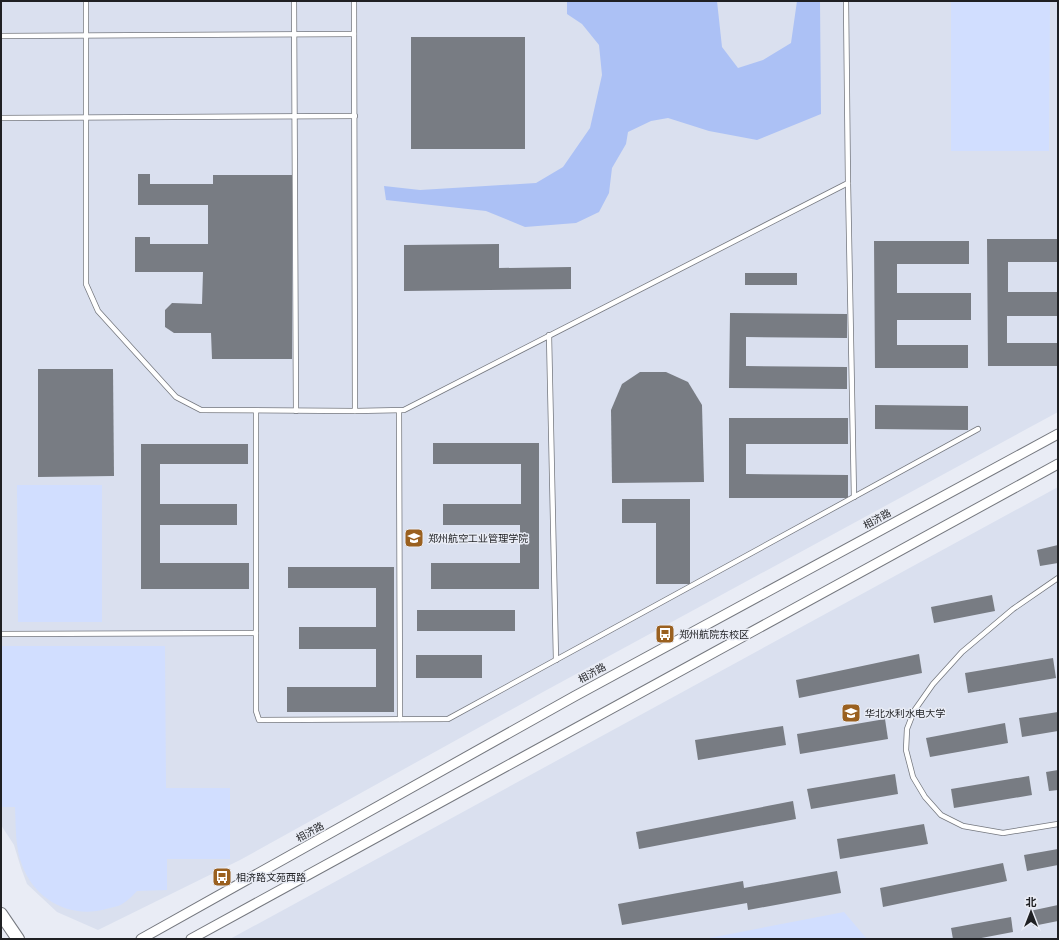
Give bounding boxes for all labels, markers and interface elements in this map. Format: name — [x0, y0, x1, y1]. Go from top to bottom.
street label: 相济路 — [861, 507, 893, 531]
school or university icon: 郑州航空工业管理学院 — [403, 527, 425, 549]
place label: 郑州航空工业管理学院 — [428, 533, 528, 544]
bus stop icon: 郑州航院东校区 — [654, 623, 676, 645]
place label: 郑州航院东校区 — [679, 629, 749, 640]
street label: 相济路 — [576, 661, 608, 685]
school or university icon: 华北水利水电大学 — [840, 702, 862, 724]
place label: 华北水利水电大学 — [865, 708, 945, 719]
street label: 相济路 — [294, 820, 326, 844]
bus stop icon: 相济路文苑西路 — [211, 866, 233, 888]
place label: 相济路文苑西路 — [236, 872, 306, 883]
north arrow — [1011, 892, 1051, 932]
text: 北 — [1026, 896, 1037, 909]

